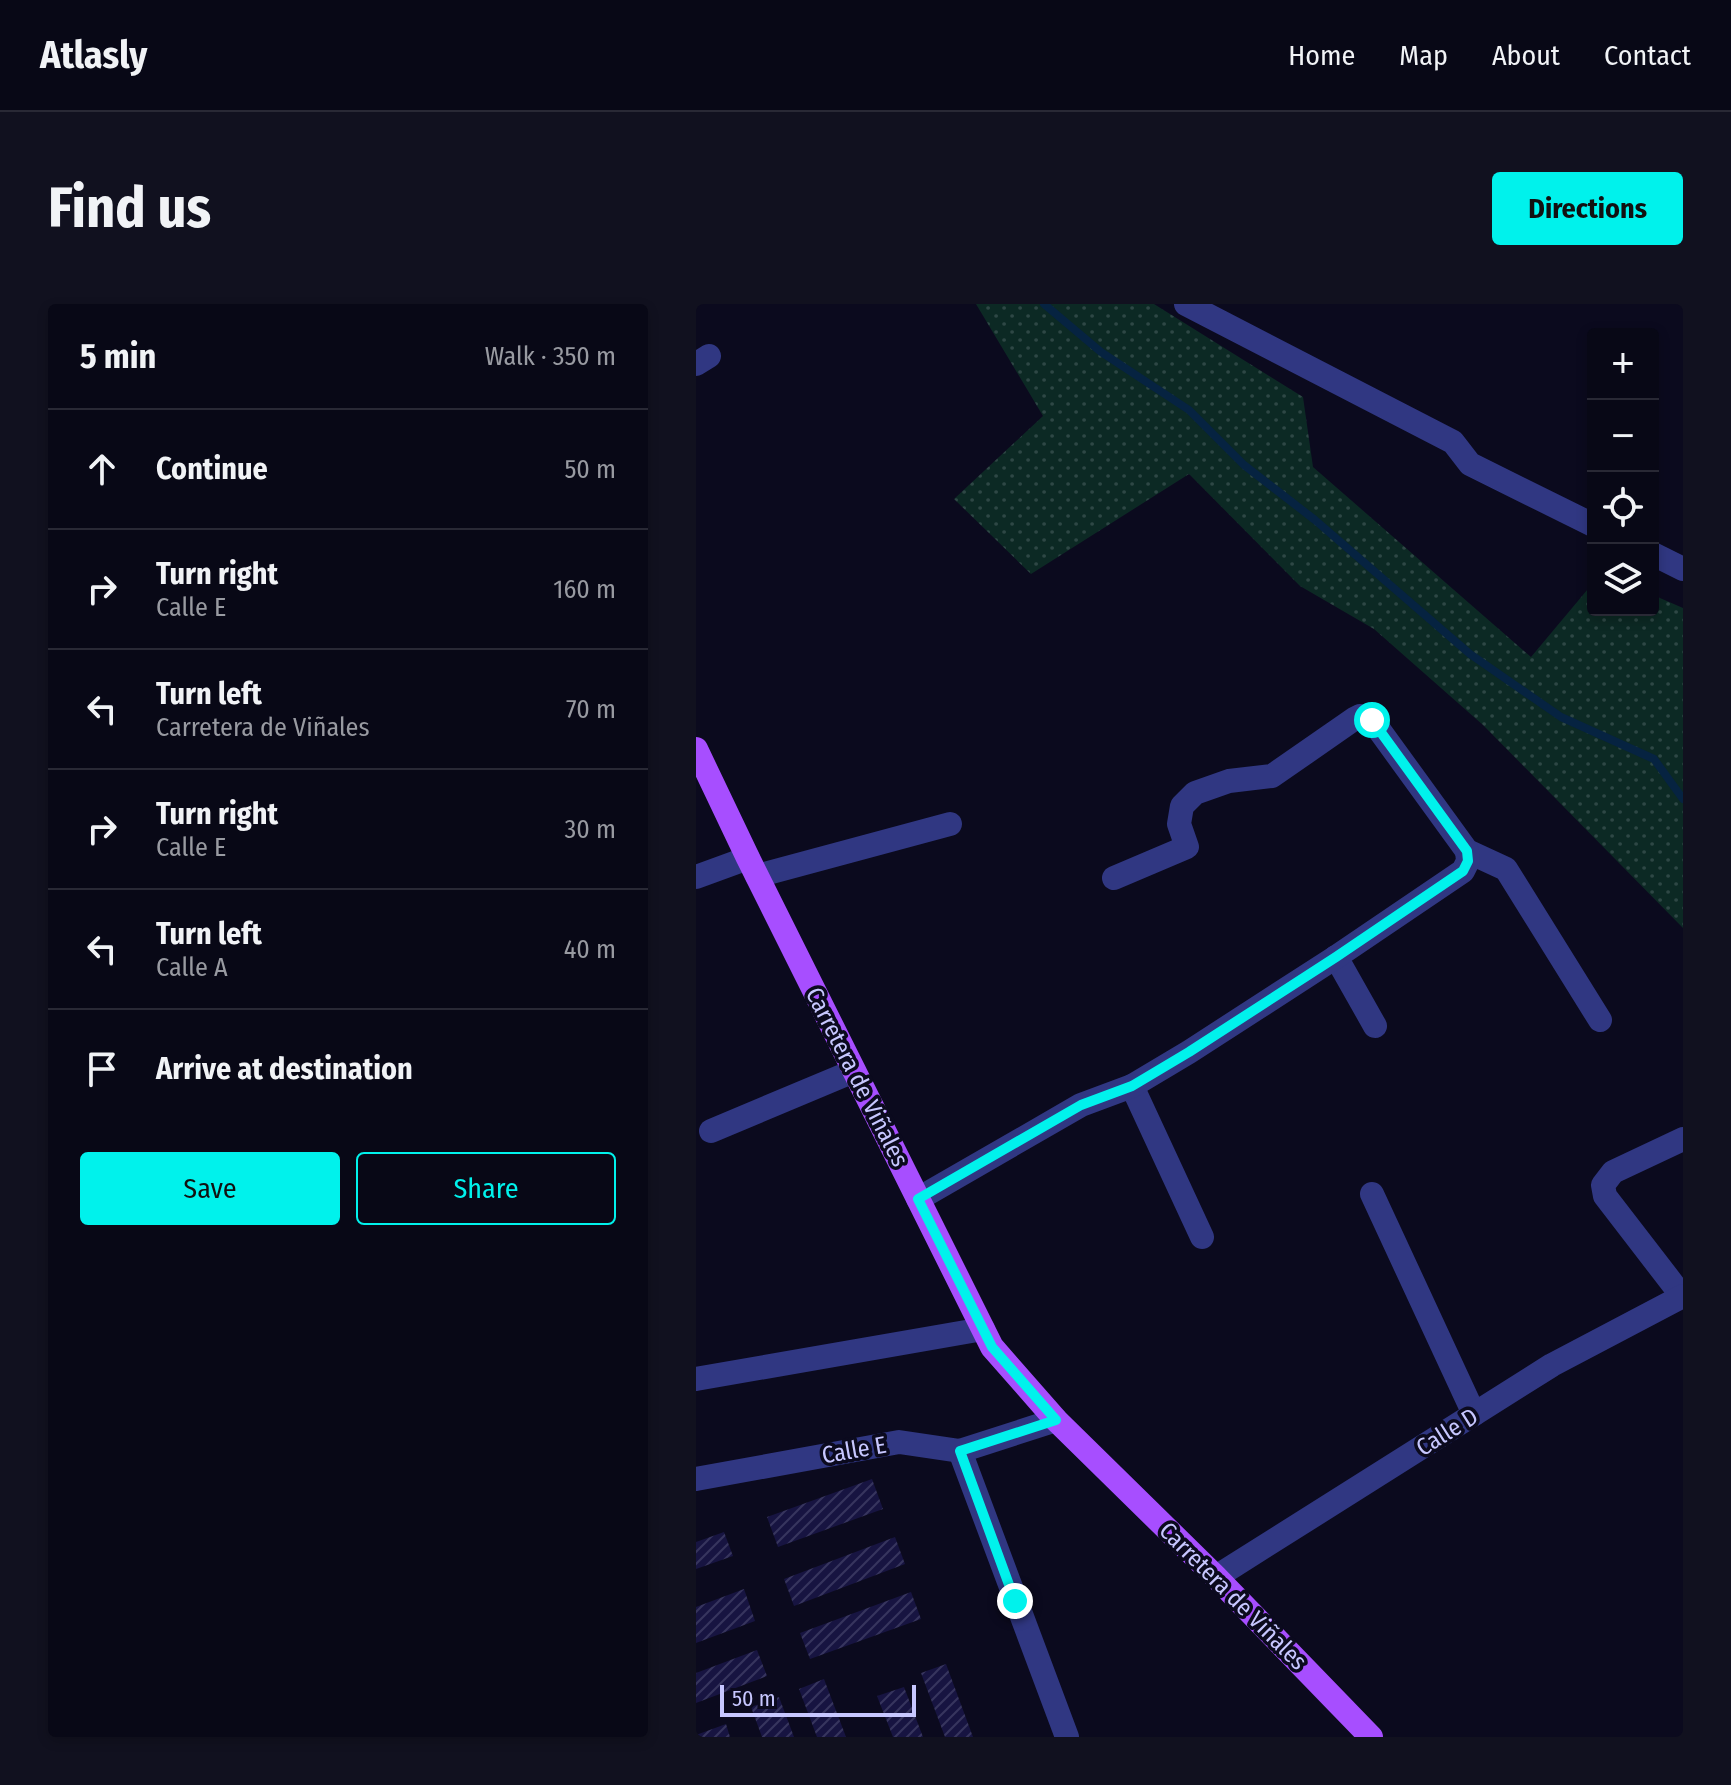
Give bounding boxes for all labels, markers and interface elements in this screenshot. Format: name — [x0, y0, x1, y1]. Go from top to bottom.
text: Atlasly — [40, 32, 147, 78]
text: Home — [1288, 39, 1355, 72]
text: Map — [1399, 39, 1448, 72]
text: About — [1492, 39, 1560, 72]
text: Contact — [1604, 39, 1691, 72]
button: Directions — [1492, 172, 1683, 245]
text: Find us — [48, 175, 211, 242]
map controls — [1587, 328, 1659, 616]
button: + — [1587, 328, 1659, 400]
text: 5 min — [80, 336, 156, 377]
text: Walk · 350 m — [485, 341, 616, 372]
button: − — [1587, 400, 1659, 472]
icon: ahead — [80, 447, 124, 491]
text: Continue — [156, 451, 268, 487]
text: 50 m — [564, 454, 616, 485]
button: locate — [1587, 472, 1659, 544]
button: layers — [1587, 544, 1659, 616]
text: Turn right — [156, 556, 278, 592]
icon: right — [80, 567, 124, 611]
text: 160 m — [553, 574, 616, 605]
text: Calle E — [156, 592, 226, 623]
text: Turn left — [156, 676, 262, 712]
icon: left — [80, 687, 124, 731]
text: 70 m — [566, 694, 616, 725]
route start — [1354, 702, 1390, 738]
text: Carretera de Viñales — [156, 712, 370, 743]
text: Turn right — [156, 796, 278, 832]
icon: right — [80, 807, 124, 851]
text: 30 m — [565, 814, 616, 845]
text: Calle E — [156, 832, 226, 863]
text: Turn left — [156, 916, 262, 952]
icon: left — [80, 927, 124, 971]
text: 40 m — [564, 934, 616, 965]
text: Calle A — [156, 952, 228, 983]
street label: Carretera de Viñales — [800, 983, 914, 1171]
icon: arrive — [80, 1047, 124, 1091]
text: Arrive at destination — [156, 1051, 413, 1087]
button: Save — [80, 1152, 340, 1225]
button: Share — [356, 1152, 616, 1225]
street label: Calle D — [1411, 1402, 1483, 1462]
street label: Calle E — [820, 1431, 888, 1469]
street label: Carretera de Viñales — [1153, 1516, 1313, 1676]
route end — [997, 1583, 1033, 1619]
scale bar — [720, 1681, 916, 1717]
text: 50 m — [732, 1685, 776, 1712]

